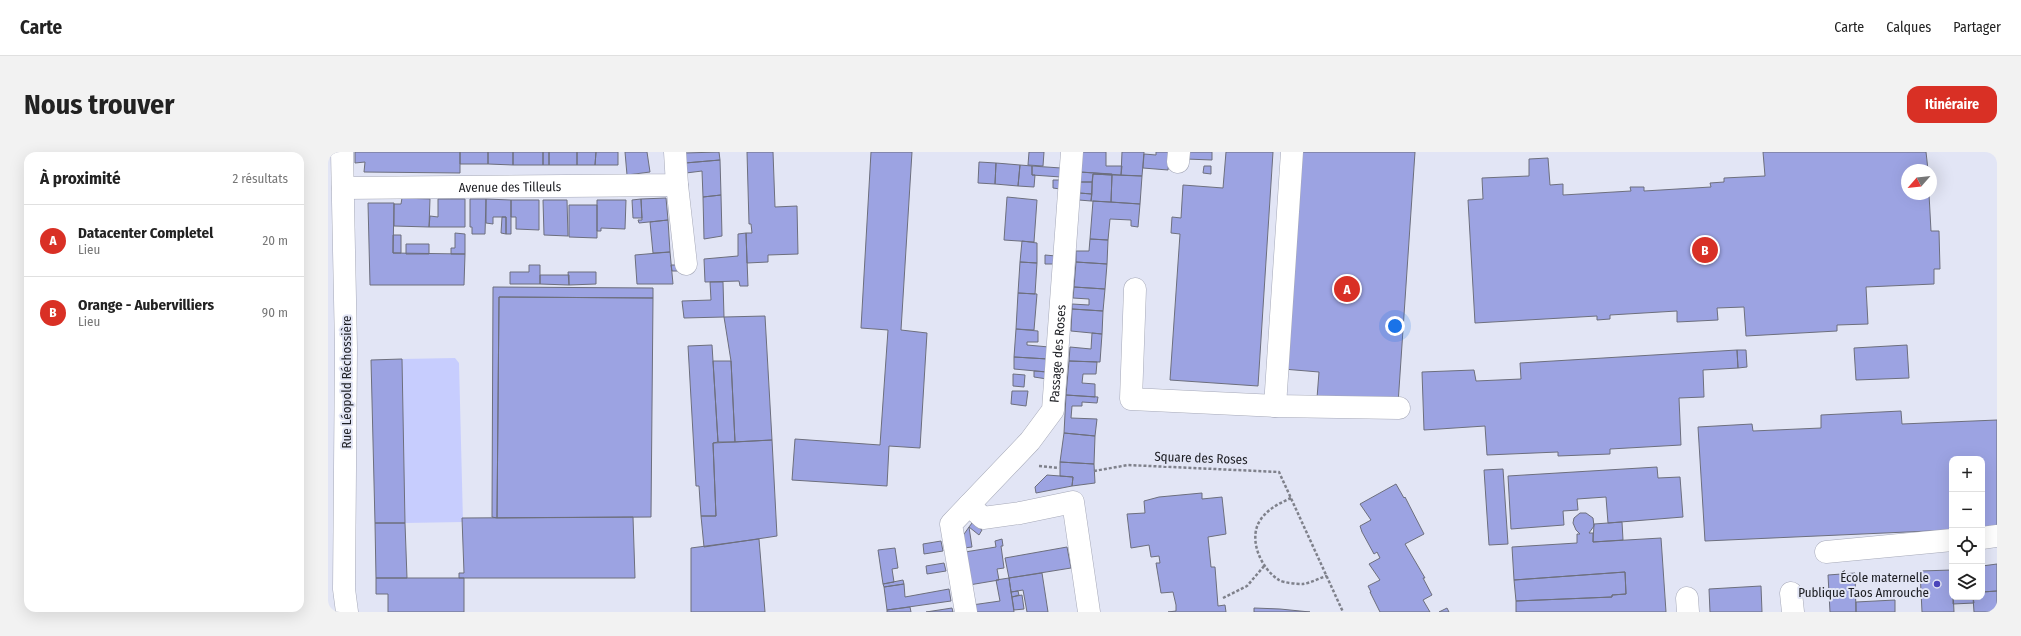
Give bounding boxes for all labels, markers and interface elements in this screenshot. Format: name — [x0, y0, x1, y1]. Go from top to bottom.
text: Carte — [20, 16, 62, 39]
text: Carte — [1834, 19, 1864, 36]
text: Calques — [1886, 19, 1931, 36]
text: Partager — [1953, 19, 2001, 36]
button: Itinéraire — [1907, 86, 1997, 123]
text: Nous trouver — [24, 88, 175, 121]
north arrow — [1901, 164, 1937, 200]
text: À proximité — [40, 168, 121, 189]
text: 2 résultats — [233, 171, 288, 186]
street label: Avenue des Tilleuls — [459, 179, 562, 194]
text: Datacenter Completel — [78, 224, 213, 242]
text: A — [49, 233, 57, 248]
text: 20 m — [262, 233, 288, 248]
pin: B — [1692, 235, 1718, 265]
text: Lieu — [78, 242, 100, 257]
pin: A — [1334, 274, 1360, 304]
text: Orange - Aubervilliers — [78, 296, 214, 314]
street label: Passage des Roses — [1046, 304, 1068, 403]
text: B — [49, 305, 57, 320]
text: 90 m — [262, 305, 288, 320]
text: Lieu — [78, 314, 100, 329]
street label: Rue Léopold Réchossière — [339, 315, 354, 449]
your location — [1385, 316, 1405, 336]
street label: Square des Roses — [1154, 449, 1248, 467]
map controls — [1949, 456, 1985, 600]
button: + — [1949, 456, 1985, 492]
button: − — [1949, 492, 1985, 528]
button: locate — [1949, 528, 1985, 564]
button: layers — [1949, 564, 1985, 600]
place label: École maternelle Publique Taos Amrouche — [1798, 570, 1929, 600]
marker: École maternelle Publique Taos Amrouche — [1932, 579, 1942, 589]

